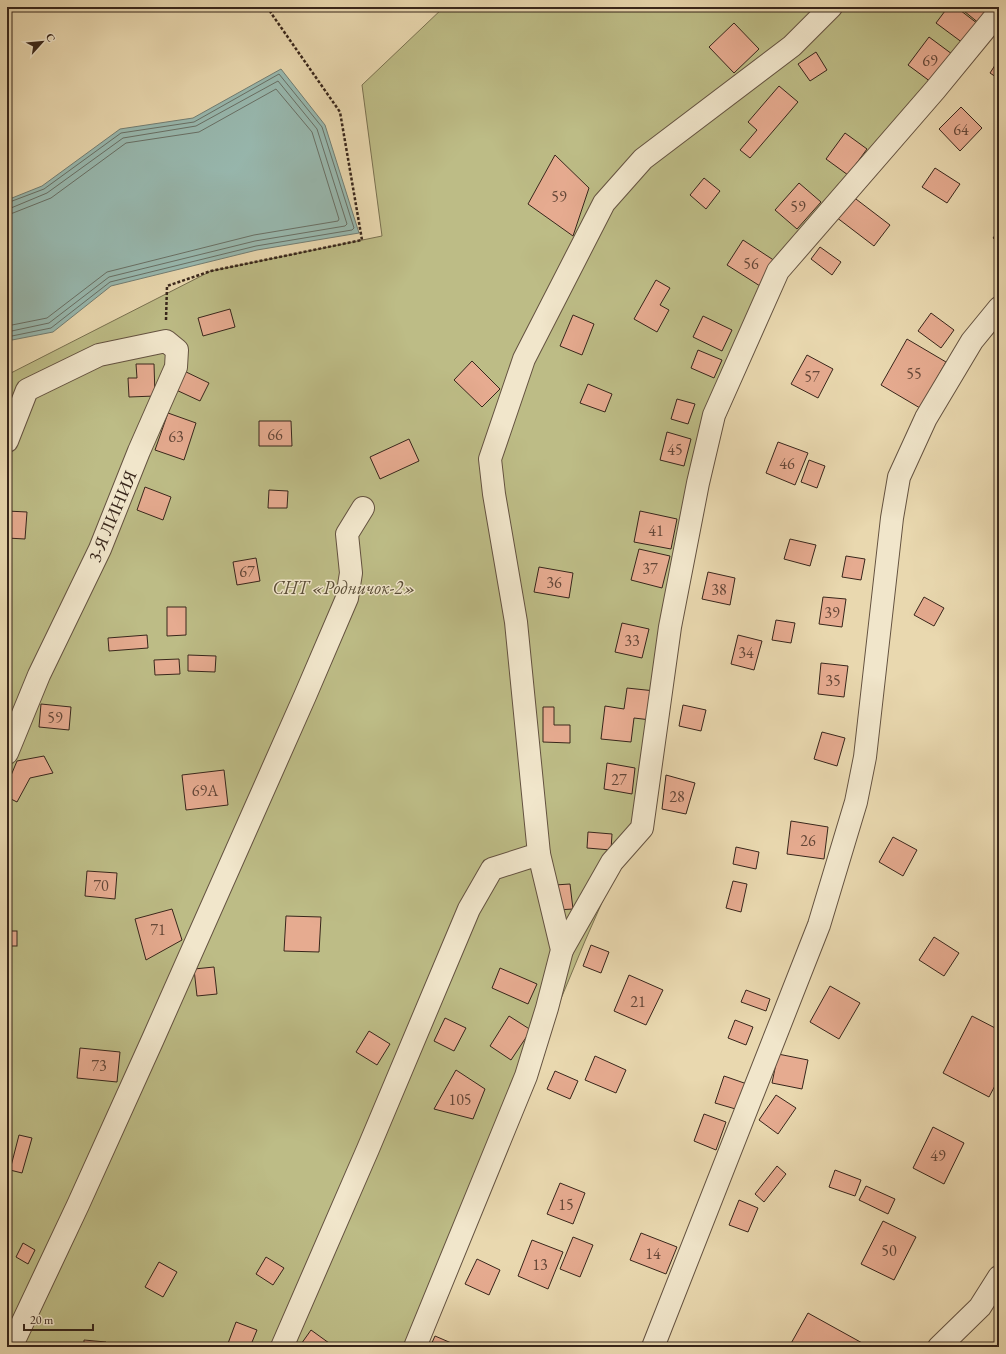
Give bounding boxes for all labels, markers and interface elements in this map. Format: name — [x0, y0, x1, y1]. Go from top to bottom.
north arrow — [22, 22, 62, 62]
text: С — [43, 31, 59, 44]
house number: 69 — [922, 50, 938, 71]
house number: 64 — [953, 119, 969, 140]
house number: 59 — [551, 186, 567, 207]
house number: 59 — [790, 196, 806, 217]
house number: 56 — [743, 253, 759, 274]
house number: 55 — [906, 363, 922, 384]
house number: 57 — [804, 366, 820, 387]
house number: 66 — [267, 424, 283, 445]
house number: 63 — [168, 426, 184, 447]
house number: 45 — [667, 439, 683, 460]
house number: 46 — [779, 453, 795, 474]
street label: 3-Я ЛИНИЯ — [82, 467, 142, 565]
house number: 41 — [648, 520, 664, 541]
house number: 37 — [642, 558, 658, 579]
house number: 67 — [239, 561, 255, 582]
house number: 36 — [546, 572, 562, 593]
park label: СНТ «Родничок-2» — [272, 576, 416, 599]
house number: 38 — [711, 579, 727, 600]
house number: 39 — [824, 602, 840, 623]
house number: 33 — [624, 630, 640, 651]
house number: 34 — [738, 642, 754, 663]
house number: 35 — [825, 670, 841, 691]
house number: 59 — [47, 707, 63, 728]
house number: 27 — [611, 769, 627, 790]
house number: 69А — [192, 780, 219, 801]
house number: 28 — [669, 786, 685, 807]
house number: 26 — [800, 830, 816, 851]
house number: 70 — [93, 875, 109, 896]
house number: 71 — [150, 919, 166, 940]
house number: 21 — [630, 991, 646, 1012]
house number: 73 — [91, 1055, 107, 1076]
house number: 105 — [448, 1089, 472, 1110]
house number: 49 — [930, 1145, 946, 1166]
house number: 15 — [558, 1194, 574, 1215]
house number: 50 — [881, 1240, 897, 1261]
house number: 14 — [645, 1243, 661, 1264]
house number: 13 — [532, 1254, 548, 1275]
scale bar — [24, 1306, 93, 1332]
text: 20 m — [30, 1312, 54, 1328]

